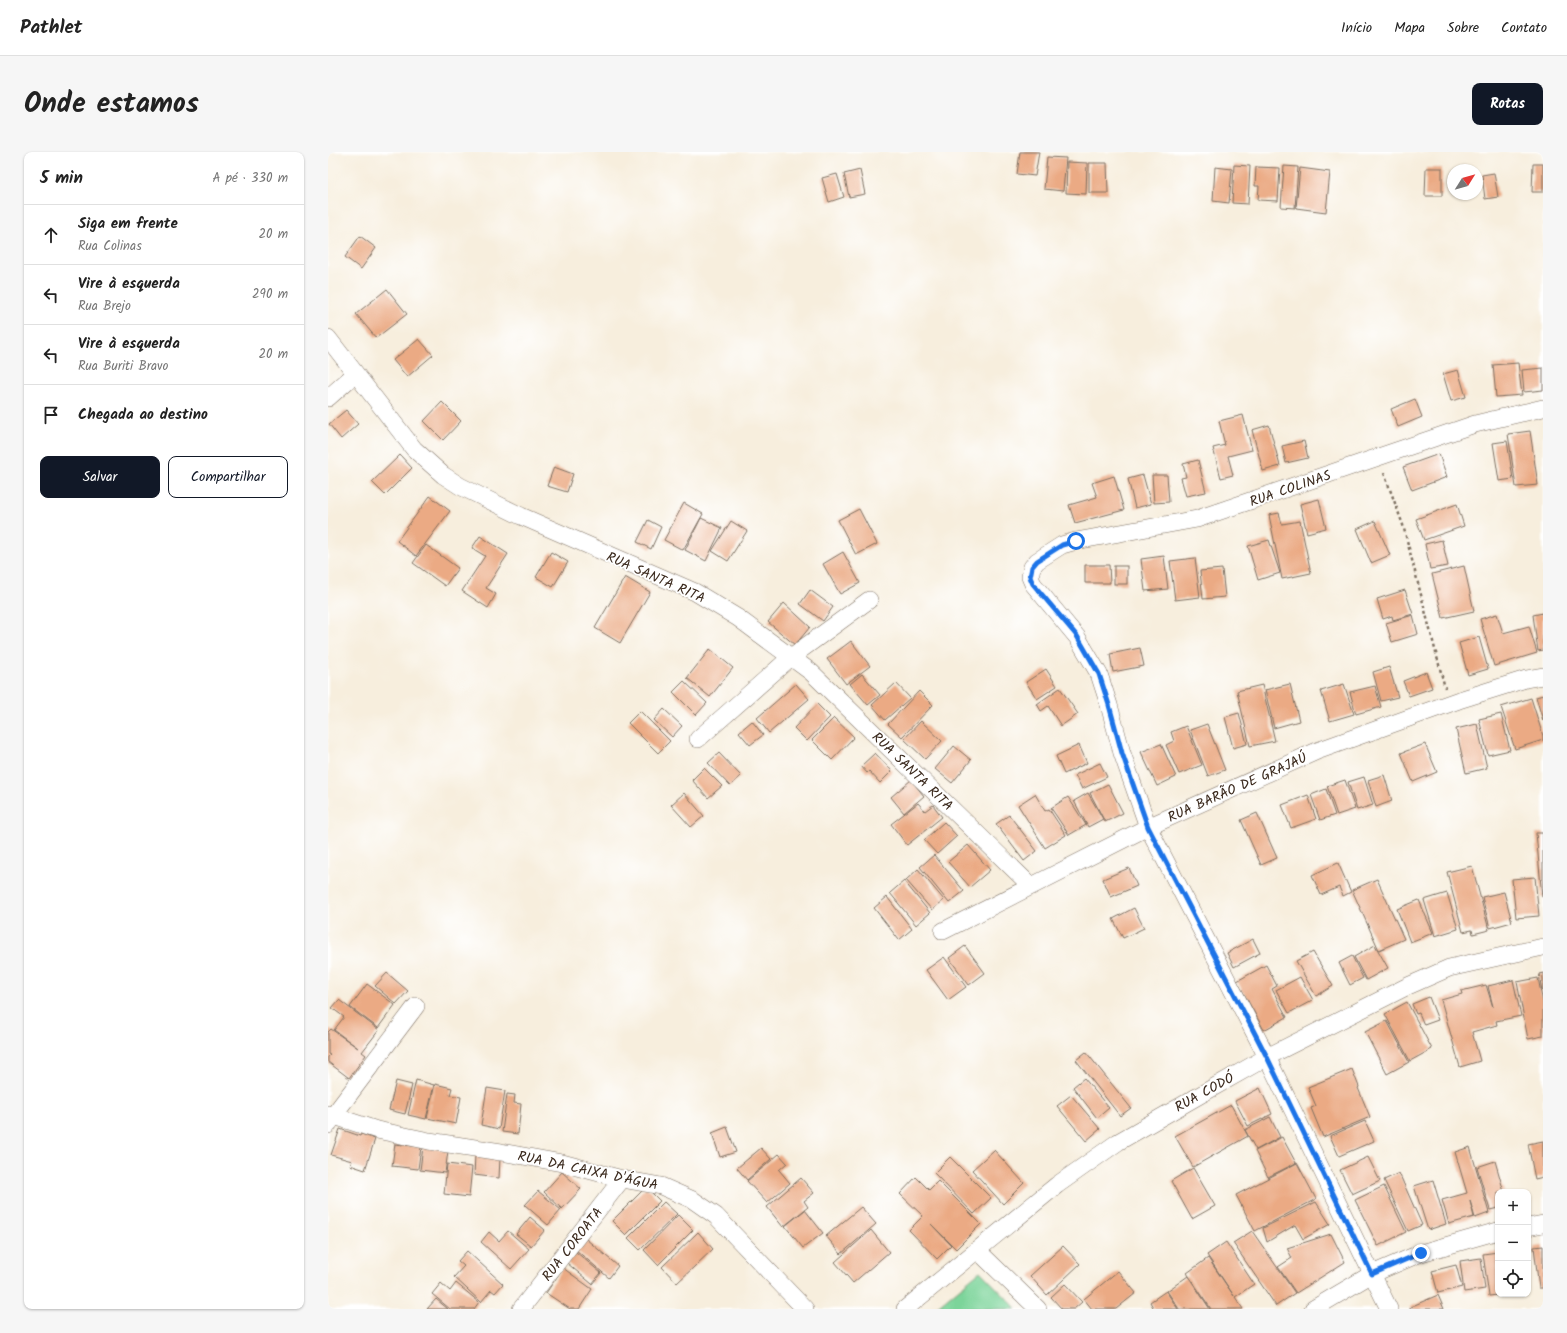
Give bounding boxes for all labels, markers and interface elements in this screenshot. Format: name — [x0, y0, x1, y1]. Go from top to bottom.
text: Pathlet — [20, 13, 82, 43]
text: Início — [1341, 17, 1372, 39]
text: Mapa — [1394, 17, 1425, 39]
text: Sobre — [1447, 17, 1479, 39]
text: Contato — [1501, 17, 1547, 39]
text: Onde estamos — [24, 82, 199, 127]
button: Rotas — [1472, 83, 1543, 125]
north arrow — [1447, 164, 1483, 200]
text: 5 min — [40, 165, 83, 192]
text: A pé · 330 m — [213, 168, 288, 189]
text: Siga em frente — [78, 212, 178, 236]
icon: ahead — [40, 224, 62, 246]
text: 20 m — [258, 224, 288, 245]
text: Rua Colinas — [78, 236, 142, 257]
text: Vire à esquerda — [78, 272, 180, 296]
icon: left — [40, 284, 62, 306]
text: 290 m — [252, 284, 288, 305]
text: Rua Brejo — [78, 296, 131, 317]
text: Vire à esquerda — [78, 332, 180, 356]
icon: left — [40, 344, 62, 366]
text: 20 m — [258, 344, 288, 365]
text: Rua Buriti Bravo — [78, 356, 168, 377]
text: Chegada ao destino — [78, 403, 208, 427]
icon: arrive — [40, 404, 62, 426]
button: Salvar — [40, 456, 160, 498]
button: Compartilhar — [168, 456, 288, 498]
street label: RUA COLINAS — [1247, 465, 1335, 513]
route start — [1067, 532, 1085, 550]
street label: RUA SANTA RITA — [603, 546, 709, 610]
street label: RUA SANTA RITA — [866, 727, 958, 817]
street label: RUA BARÃO DE GRAJAÚ — [1164, 747, 1311, 829]
street label: RUA CODÓ — [1171, 1067, 1240, 1118]
street label: RUA DA CAIXA D'ÁGUA — [516, 1145, 660, 1197]
map controls — [1495, 1189, 1531, 1297]
button: + — [1495, 1189, 1531, 1225]
street label: RUA COROATA — [537, 1203, 609, 1286]
button: − — [1495, 1225, 1531, 1261]
route end — [1412, 1244, 1430, 1262]
button: locate — [1495, 1261, 1531, 1297]

